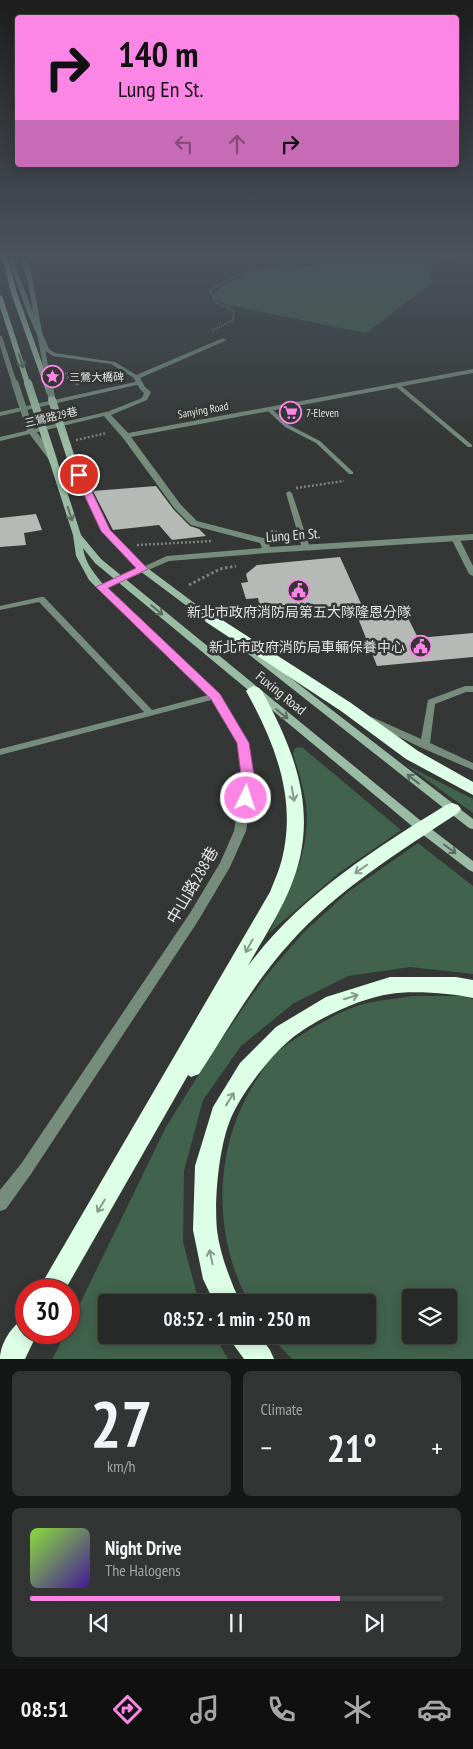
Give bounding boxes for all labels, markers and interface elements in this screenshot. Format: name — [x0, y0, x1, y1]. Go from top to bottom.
text: 140 m — [118, 31, 199, 77]
icon: right — [35, 35, 100, 100]
text: Lung En St. — [118, 75, 203, 103]
icon: left — [170, 130, 198, 158]
icon: ahead — [223, 130, 251, 158]
icon: right — [276, 130, 304, 158]
one-way arrow — [17, 353, 26, 368]
place icon: 三鶯大橋碑 — [41, 365, 65, 389]
place label: 三鶯大橋碑 — [69, 370, 124, 384]
street label: Sanying Road — [177, 399, 230, 421]
supermarket icon: 7-Eleven — [278, 401, 302, 425]
street label: 三鶯路29巷 — [23, 404, 79, 430]
place label: 7-Eleven — [306, 406, 339, 420]
pin — [58, 454, 100, 496]
icon: arrive — [65, 461, 93, 489]
one-way arrow — [66, 506, 76, 522]
street label: Lung En St. — [265, 524, 321, 546]
public building icon: 新北市政府消防局第五大隊隆恩分隊 — [287, 578, 311, 602]
place label: 新北市政府消防局第五大隊隆恩分隊 — [187, 603, 411, 621]
one-way arrow — [150, 605, 163, 616]
public building icon: 新北市政府消防局車輛保養中心 — [409, 635, 433, 659]
place label: 新北市政府消防局車輛保養中心 — [209, 638, 405, 656]
street label: Fuxing Road — [252, 667, 310, 719]
one-way arrow — [276, 709, 289, 720]
position arrow — [219, 771, 271, 823]
one-way arrow — [407, 774, 420, 785]
one-way arrow — [289, 786, 299, 802]
street label: 中山路288巷 — [162, 843, 222, 927]
one-way arrow — [443, 844, 457, 854]
one-way arrow — [354, 864, 368, 874]
one-way arrow — [244, 938, 254, 953]
one-way arrow — [342, 992, 358, 1002]
one-way arrow — [225, 1093, 235, 1107]
one-way arrow — [96, 1198, 106, 1212]
one-way arrow — [206, 1249, 215, 1265]
speed limit sign: 30 — [15, 1279, 80, 1344]
map controls — [402, 1289, 457, 1344]
button: layers — [402, 1289, 457, 1344]
text: 08:52 · 1 min · 250 m — [164, 1307, 310, 1331]
text: 27 — [90, 1381, 152, 1465]
text: Climate — [261, 1399, 303, 1419]
text: 21° — [327, 1423, 377, 1472]
text: − — [261, 1429, 272, 1466]
text: + — [431, 1429, 443, 1466]
text: km/h — [107, 1456, 135, 1476]
text: Night Drive — [105, 1536, 182, 1560]
text: The Halogens — [105, 1560, 181, 1580]
icon: previous — [85, 1609, 113, 1637]
icon: pause — [222, 1609, 250, 1637]
icon: next — [360, 1609, 388, 1637]
icon: directions — [110, 1692, 145, 1727]
icon: music — [187, 1692, 222, 1727]
icon: phone — [264, 1692, 299, 1727]
icon: climate — [340, 1692, 375, 1727]
icon: car — [417, 1692, 452, 1727]
text: 08:51 — [21, 1695, 68, 1723]

